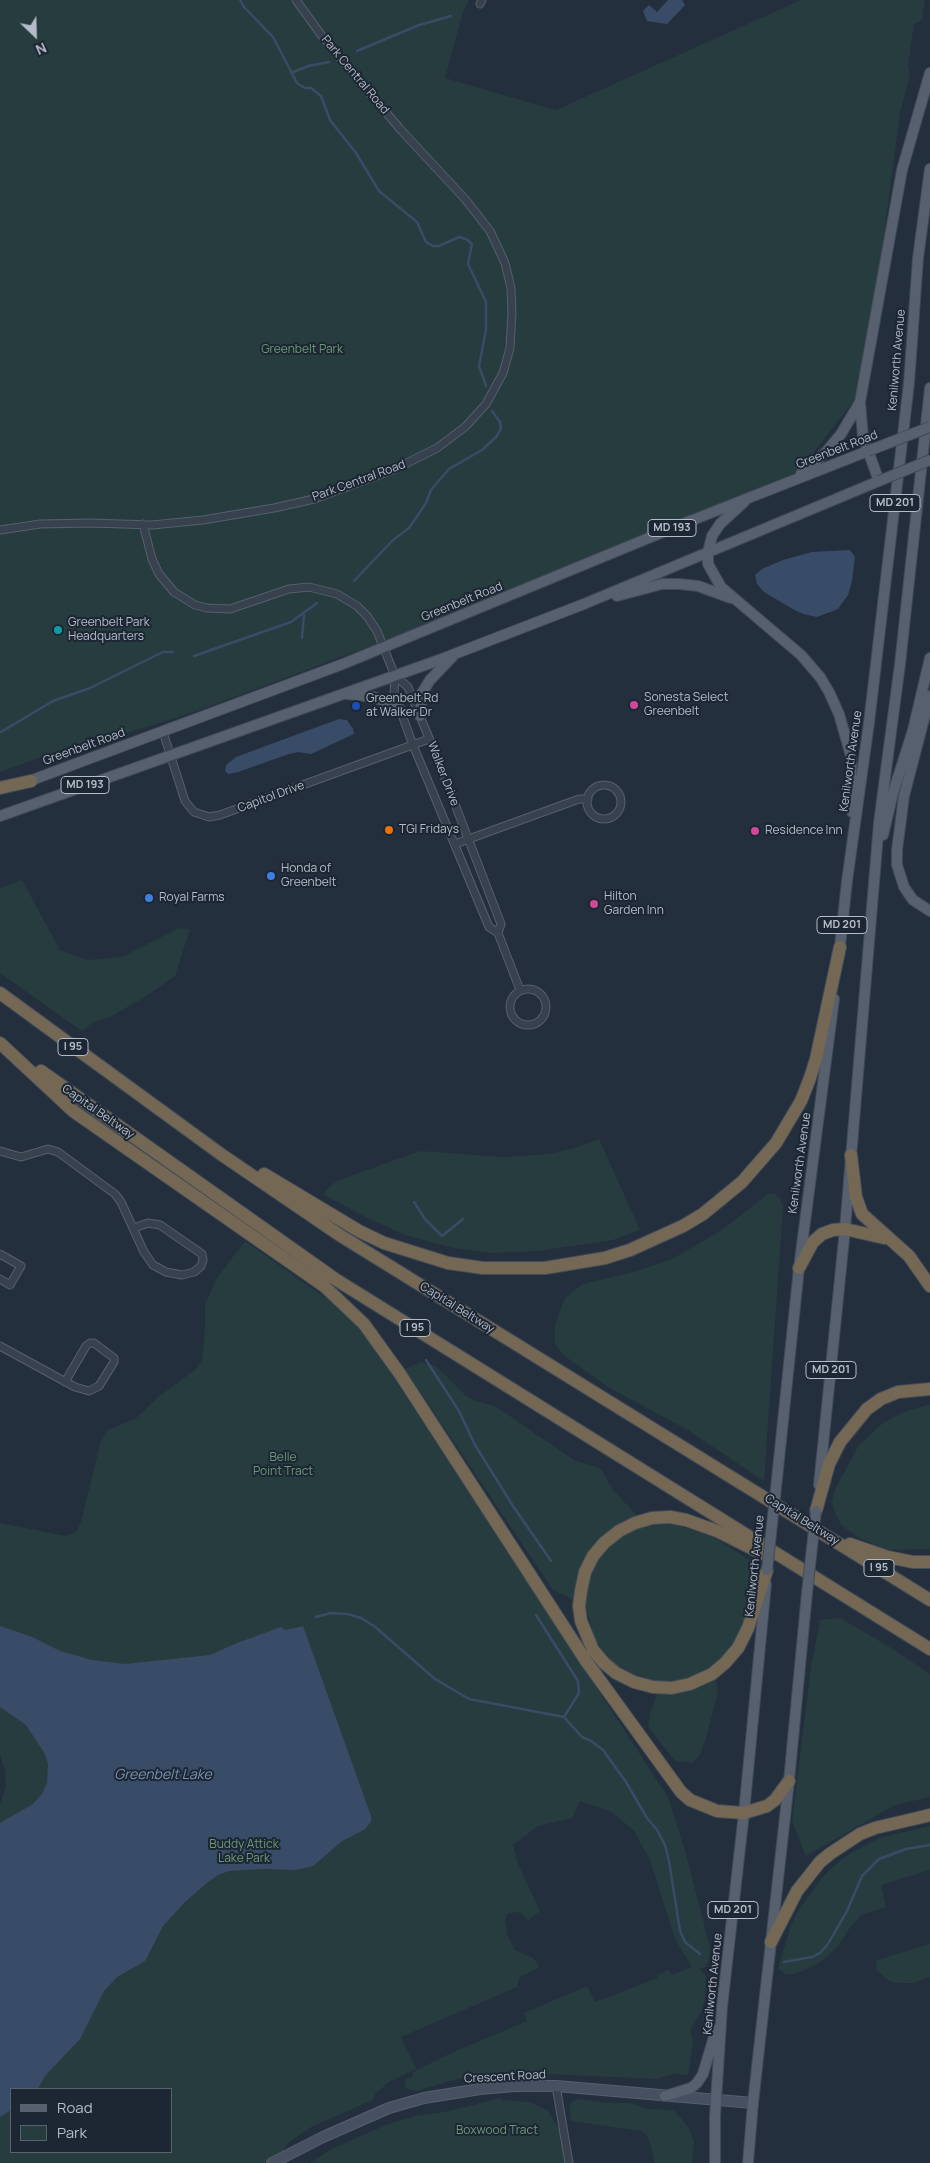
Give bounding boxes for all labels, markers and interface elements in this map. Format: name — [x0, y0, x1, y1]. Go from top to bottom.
north arrow — [10, 10, 60, 60]
street label: Park Central Road — [318, 33, 392, 117]
text: N — [33, 38, 50, 60]
street label: Kenilworth Avenue — [885, 309, 909, 411]
park label: Greenbelt Park — [261, 343, 343, 357]
street label: Greenbelt Road — [794, 428, 880, 472]
street label: Park Central Road — [310, 457, 408, 505]
road number: MD 201 — [870, 494, 920, 512]
road number: MD 193 — [648, 520, 696, 536]
street label: Greenbelt Road — [419, 579, 505, 625]
place label: Greenbelt Park Headquarters — [68, 616, 150, 644]
marker: Greenbelt Park Headquarters — [52, 624, 64, 636]
place label: Sonesta Select Greenbelt — [644, 691, 728, 719]
place label: Greenbelt Rd at Walker Dr — [366, 692, 438, 720]
marker: Sonesta Select Greenbelt — [628, 699, 640, 711]
marker: Greenbelt Rd at Walker Dr — [350, 700, 362, 712]
street label: Kenilworth Avenue — [837, 709, 865, 813]
street label: Greenbelt Road — [41, 725, 127, 769]
street label: Walker Drive — [424, 740, 462, 808]
road number: MD 193 — [61, 776, 109, 794]
street label: Capitol Drive — [236, 778, 306, 816]
place label: TGI Fridays — [399, 823, 459, 837]
marker: TGI Fridays — [383, 824, 395, 836]
place label: Residence Inn — [765, 824, 843, 838]
marker: Residence Inn — [749, 825, 761, 837]
place label: Honda of Greenbelt — [281, 862, 336, 890]
marker: Honda of Greenbelt — [265, 870, 277, 882]
place label: Hilton Garden Inn — [604, 890, 664, 918]
place label: Royal Farms — [159, 891, 225, 905]
marker: Royal Farms — [143, 892, 155, 904]
marker: Hilton Garden Inn — [588, 898, 600, 910]
road number: MD 201 — [817, 916, 867, 934]
road number: I 95 — [58, 1038, 88, 1056]
street label: Capital Beltway — [59, 1082, 137, 1142]
street label: Kenilworth Avenue — [786, 1111, 814, 1215]
street label: Capital Beltway — [417, 1279, 497, 1337]
road number: I 95 — [400, 1320, 430, 1336]
road number: MD 201 — [806, 1362, 856, 1378]
park label: Belle Point Tract — [253, 1451, 313, 1479]
street label: Capital Beltway — [762, 1491, 842, 1549]
street label: Kenilworth Avenue — [743, 1515, 767, 1617]
road number: I 95 — [864, 1560, 894, 1576]
water label: Greenbelt Lake — [114, 1767, 212, 1783]
park label: Buddy Attick Lake Park — [209, 1838, 279, 1866]
road number: MD 201 — [708, 1902, 758, 1918]
street label: Kenilworth Avenue — [701, 1933, 725, 2035]
street label: Crescent Road — [464, 2068, 546, 2086]
legend — [10, 2088, 172, 2153]
text: Road — [57, 2097, 93, 2118]
text: Park — [57, 2122, 87, 2143]
park label: Boxwood Tract — [456, 2124, 538, 2138]

